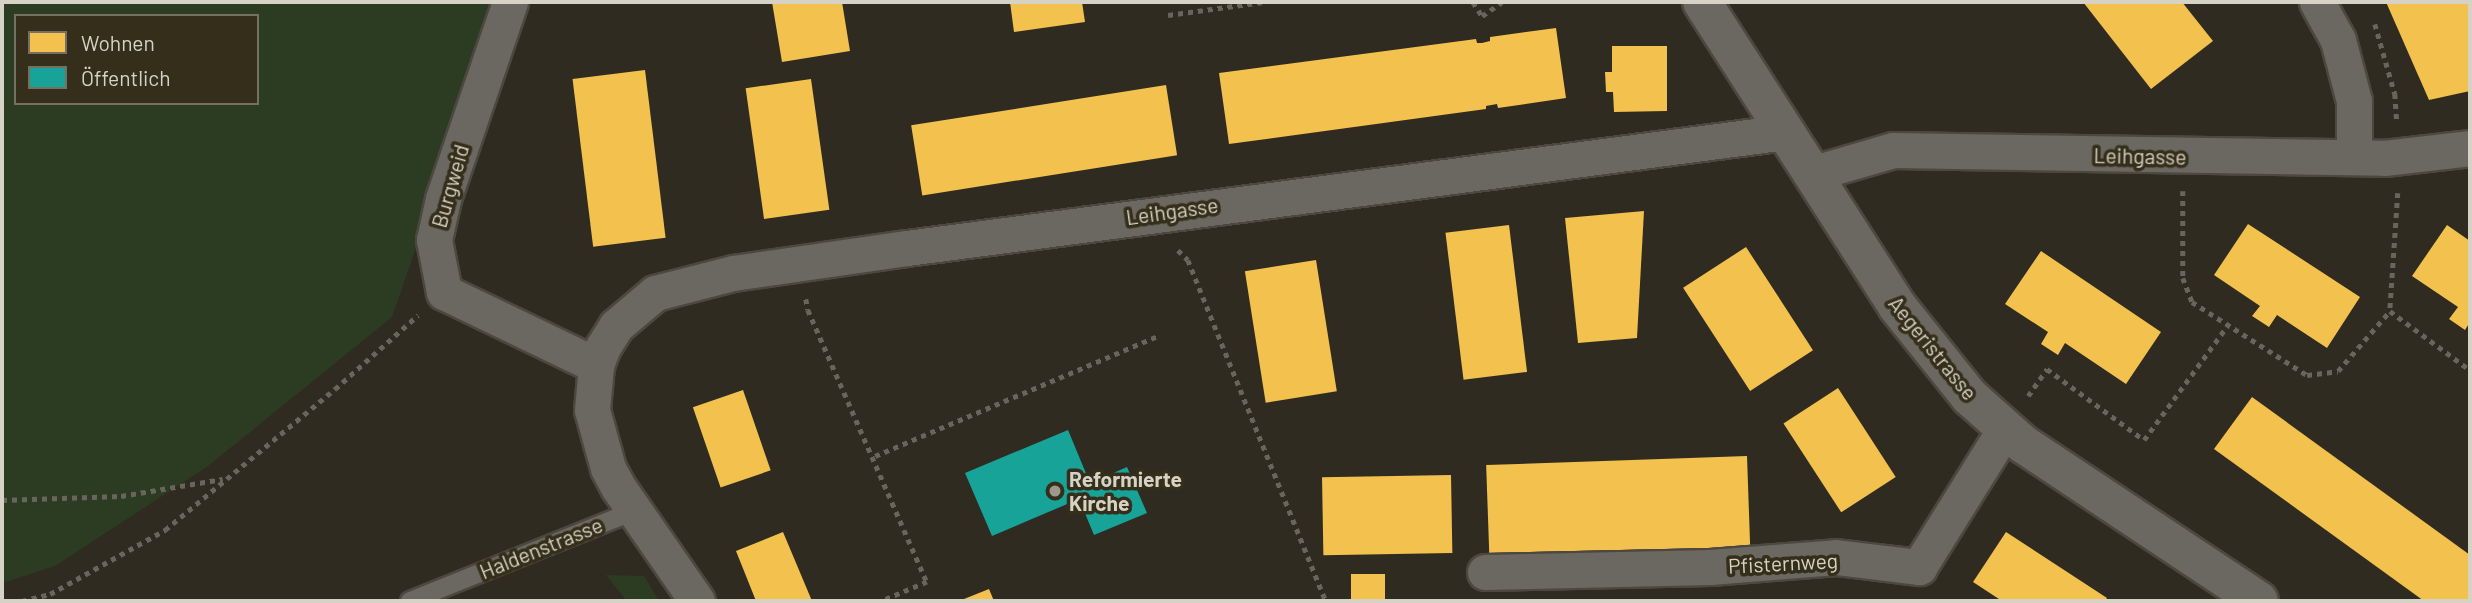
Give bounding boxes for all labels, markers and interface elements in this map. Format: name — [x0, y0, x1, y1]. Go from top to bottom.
legend — [14, 14, 259, 105]
text: Wohnen — [81, 30, 155, 55]
text: Öffentlich — [81, 65, 171, 90]
street label: Burgweid — [426, 141, 474, 231]
street label: Leihgasse — [2093, 143, 2187, 169]
street label: Leihgasse — [1124, 192, 1220, 230]
street label: Aegeristrasse — [1883, 291, 1983, 405]
place label: Reformierte Kirche — [1069, 466, 1182, 516]
marker: Reformierte Kirche — [1047, 483, 1063, 499]
street label: Haldenstrasse — [476, 512, 606, 584]
street label: Pfisternweg — [1727, 548, 1839, 578]

